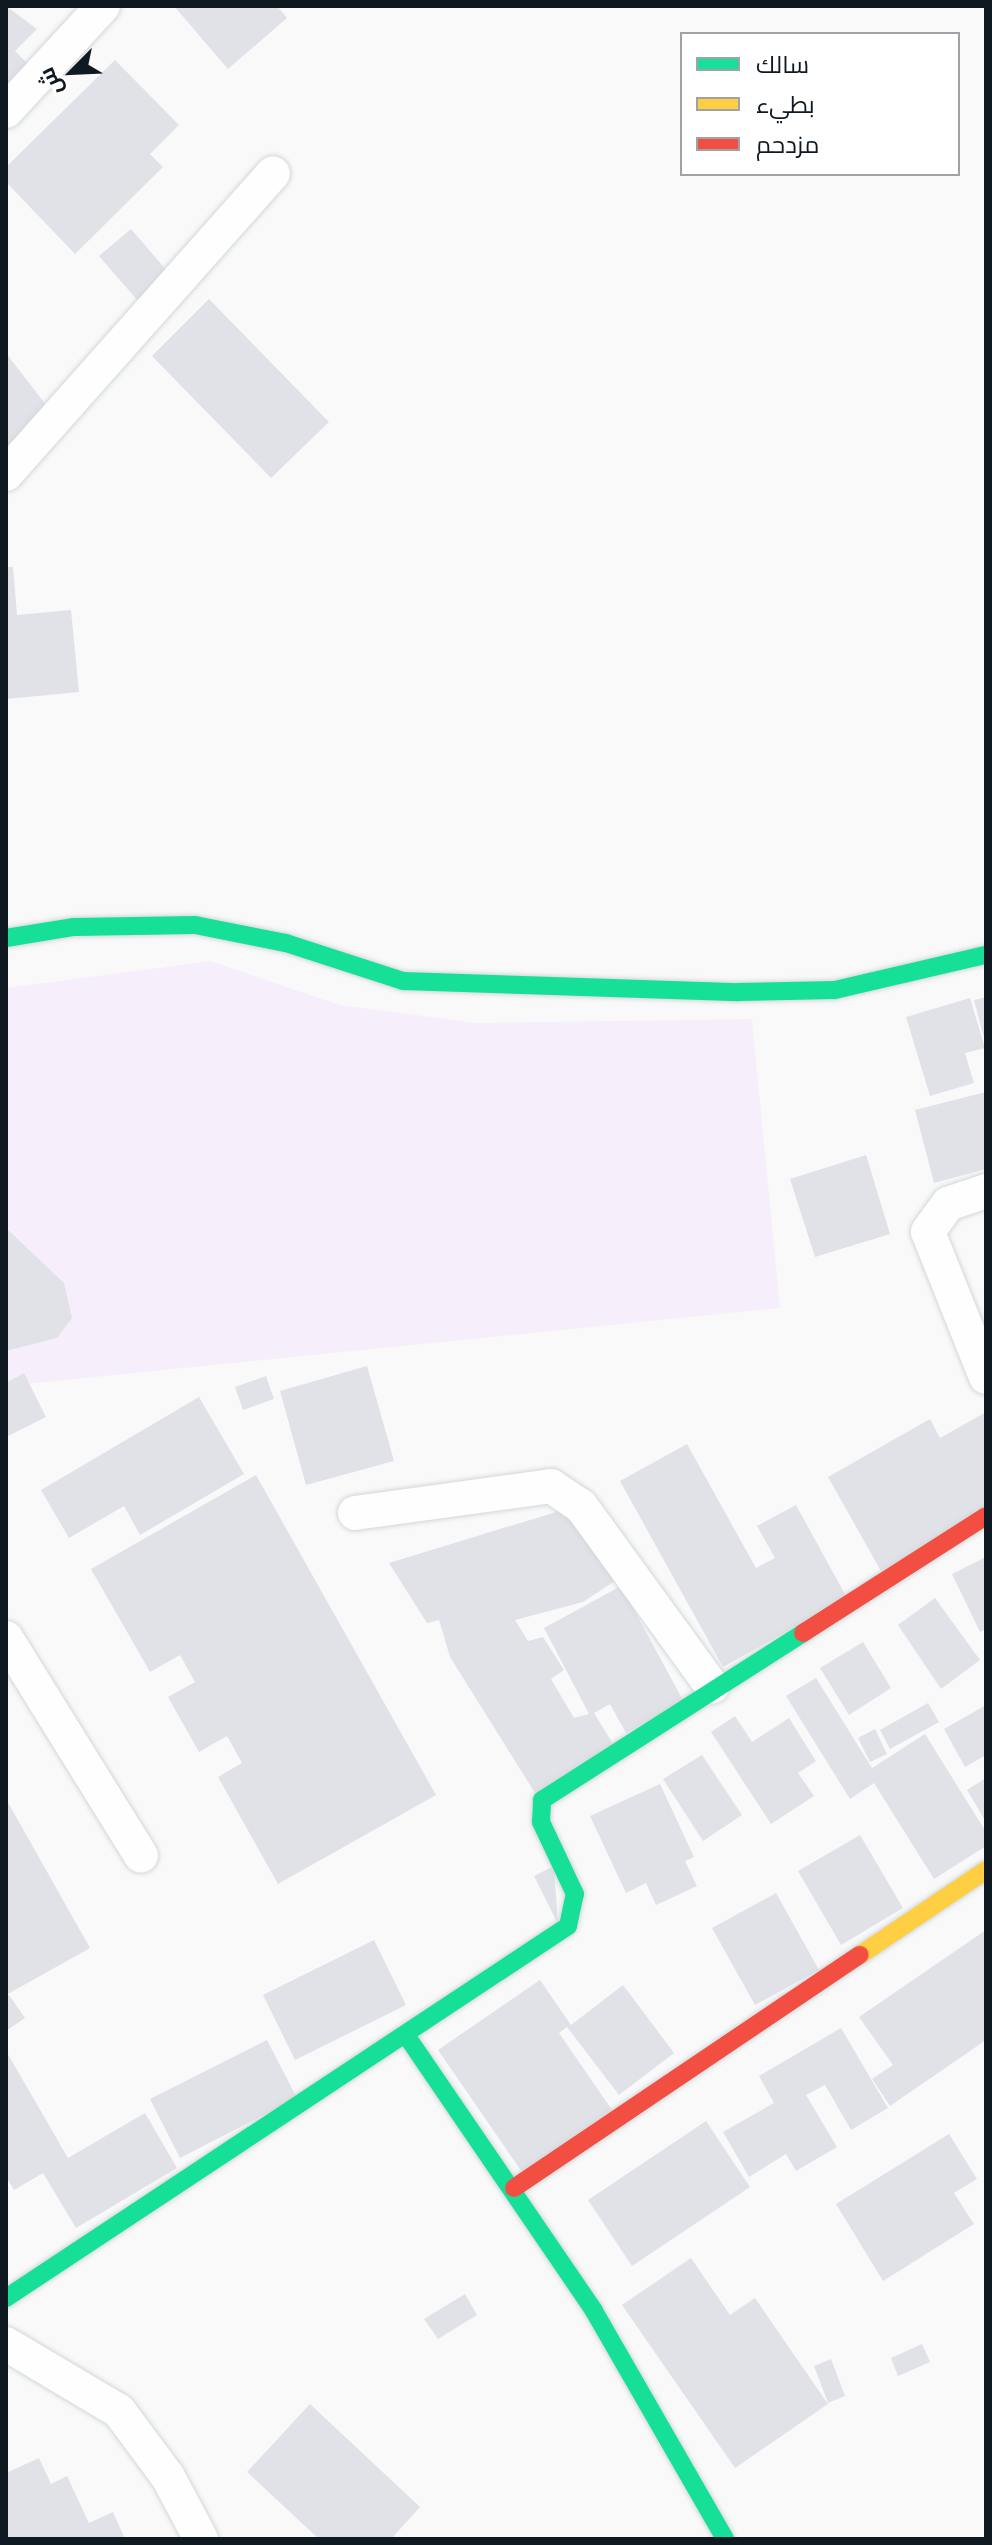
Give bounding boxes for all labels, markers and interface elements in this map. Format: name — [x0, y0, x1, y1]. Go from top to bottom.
north arrow — [32, 32, 112, 112]
legend — [680, 32, 960, 176]
text: سالك — [756, 50, 809, 79]
text: ش — [32, 64, 68, 100]
text: بطيء — [756, 90, 815, 119]
text: مزدحم — [756, 130, 819, 159]

